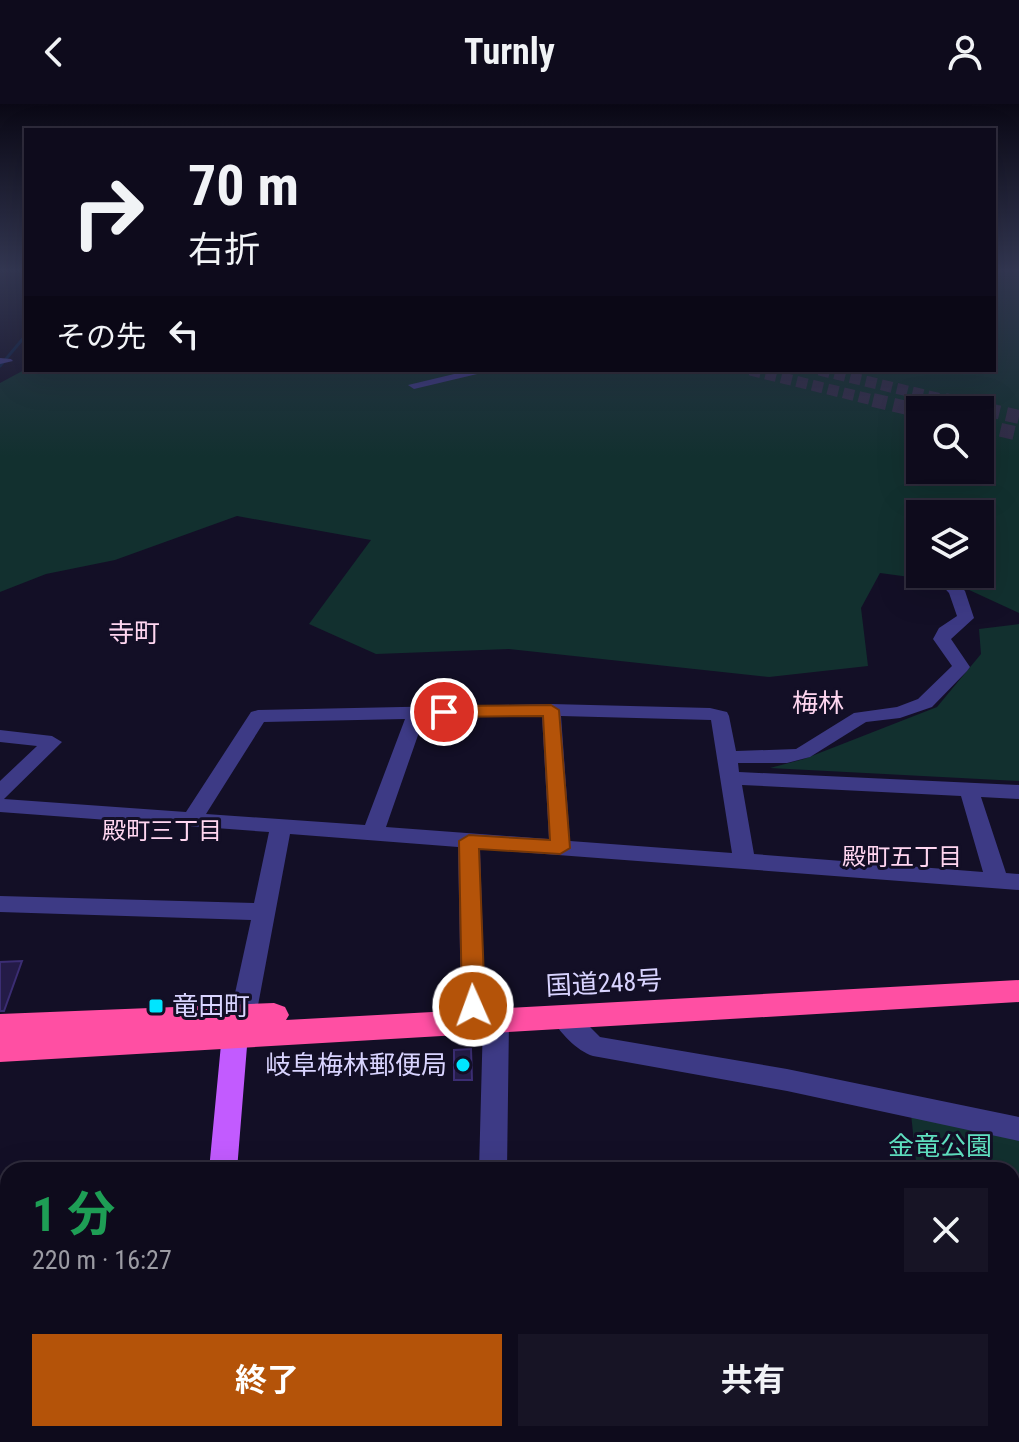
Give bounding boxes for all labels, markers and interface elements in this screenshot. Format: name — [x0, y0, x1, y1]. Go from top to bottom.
icon: back — [32, 30, 76, 74]
icon: person — [943, 30, 987, 74]
text: Turnly — [464, 31, 555, 73]
text: 70 m — [188, 153, 299, 219]
icon: right — [56, 160, 160, 264]
text: 右折 — [188, 229, 260, 271]
icon: left — [162, 312, 206, 356]
text: その先 — [56, 319, 146, 354]
map controls — [906, 396, 994, 588]
button: search — [906, 396, 994, 484]
button: layers — [906, 500, 994, 588]
district label: 寺町 — [108, 618, 160, 648]
pin — [410, 678, 478, 746]
district label: 梅林 — [792, 688, 844, 718]
icon: arrive — [422, 690, 466, 734]
district label: 殿町三丁目 — [102, 817, 222, 845]
district label: 殿町五丁目 — [842, 843, 962, 871]
position arrow — [431, 964, 515, 1048]
street label: 国道248号 — [545, 965, 663, 1001]
place label: 竜田町 — [172, 991, 250, 1021]
marker: 竜田町 — [147, 997, 165, 1015]
place label: 岐阜梅林郵便局 — [265, 1050, 447, 1080]
marker: 岐阜梅林郵便局 — [454, 1056, 472, 1074]
park label: 金竜公園 — [888, 1131, 992, 1161]
text: 1 分 — [32, 1186, 115, 1243]
button: close — [904, 1188, 988, 1272]
text: 220 m · 16:27 — [32, 1245, 172, 1275]
button: 終了 — [32, 1334, 502, 1426]
button: 共有 — [518, 1334, 988, 1426]

